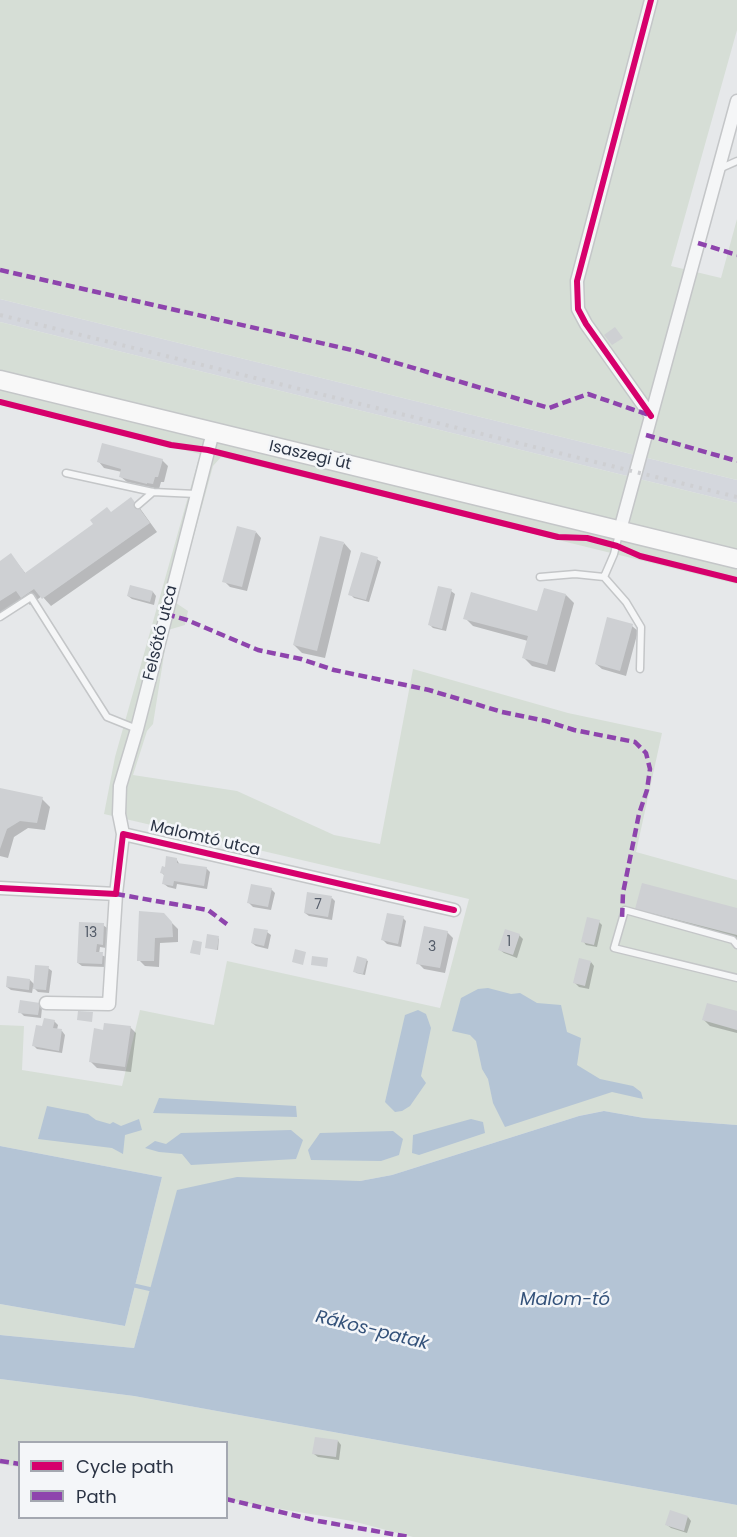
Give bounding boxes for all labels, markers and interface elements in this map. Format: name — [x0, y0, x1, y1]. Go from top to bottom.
street label: Isaszegi út — [267, 437, 353, 475]
street label: Felsőtó utca — [140, 583, 182, 683]
street label: Malomtó utca — [148, 817, 262, 861]
house number: 7 — [314, 897, 322, 913]
house number: 13 — [85, 925, 97, 941]
house number: 1 — [507, 934, 511, 950]
house number: 3 — [428, 939, 436, 955]
water label: Malom-tó — [520, 1289, 610, 1311]
water label: Rákos-patak — [313, 1307, 431, 1355]
legend — [18, 1441, 228, 1519]
text: Cycle path — [76, 1454, 174, 1479]
text: Path — [76, 1484, 117, 1509]

